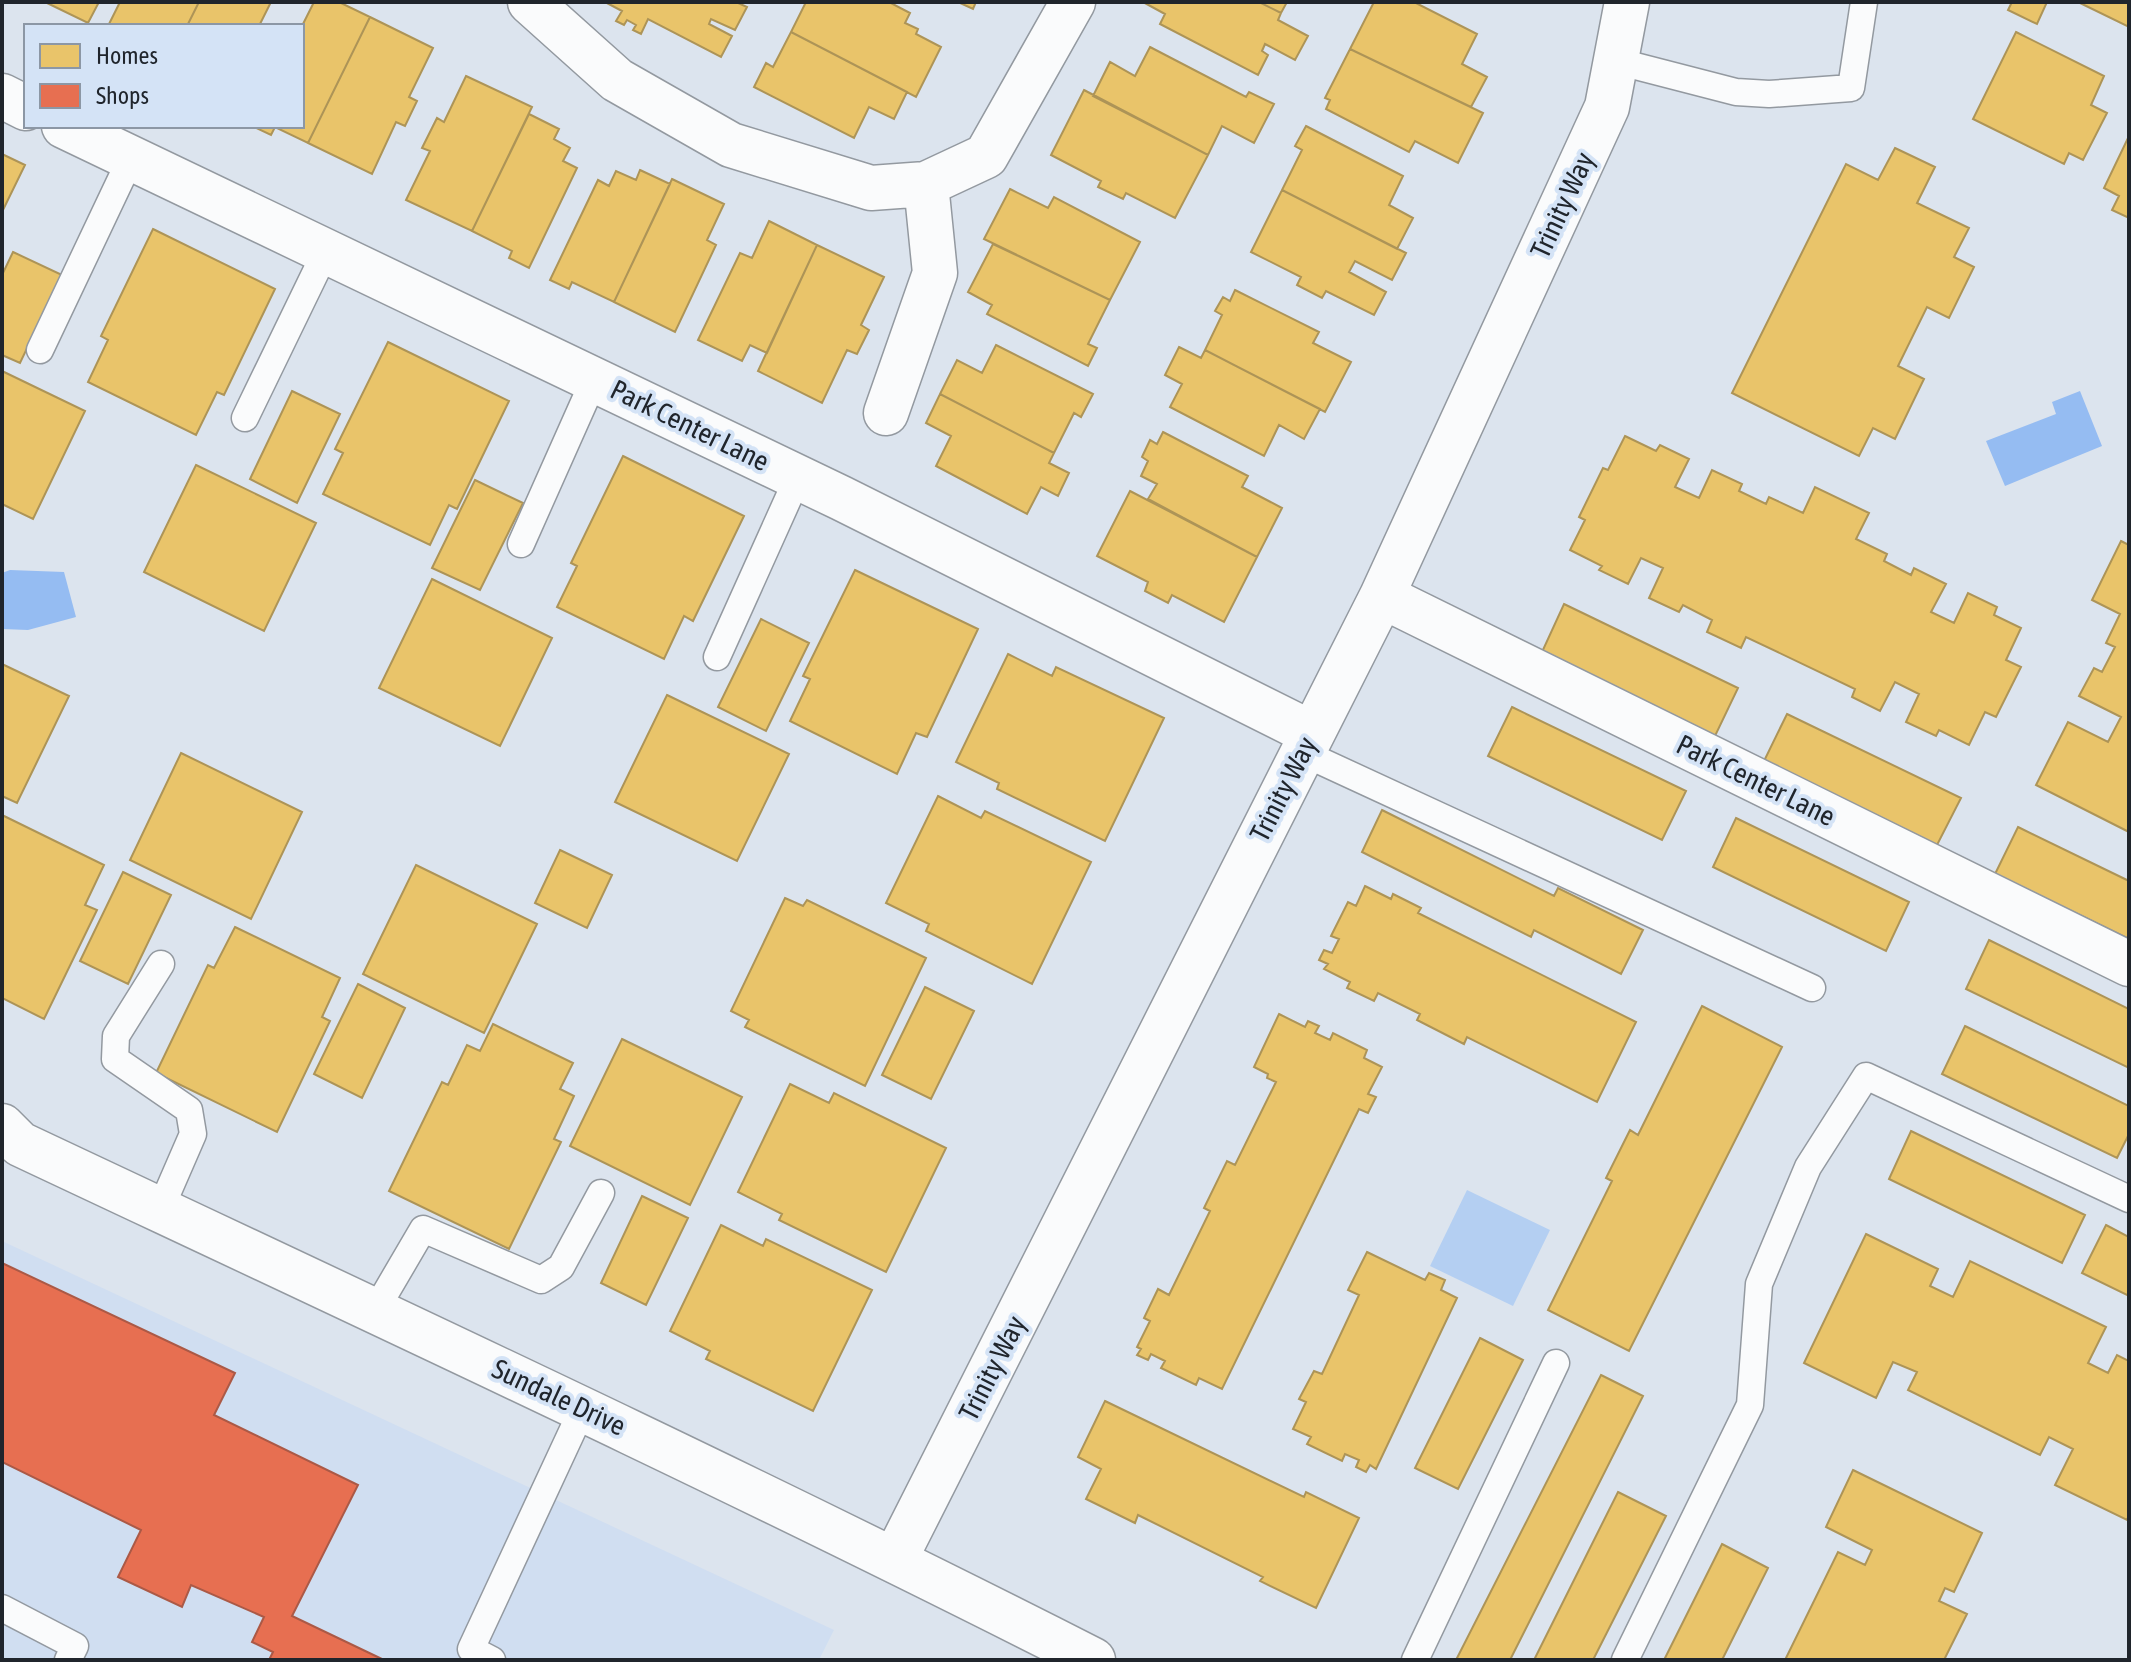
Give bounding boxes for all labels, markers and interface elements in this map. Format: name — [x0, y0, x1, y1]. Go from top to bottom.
legend — [24, 24, 304, 128]
text: Homes — [96, 42, 158, 69]
text: Shops — [96, 82, 149, 109]
street label: Trinity Way — [1524, 147, 1600, 263]
street label: Park Center Lane — [606, 373, 774, 477]
street label: Park Center Lane — [1672, 728, 1840, 832]
street label: Trinity Way — [1243, 731, 1323, 847]
street label: Trinity Way — [952, 1310, 1032, 1426]
street label: Sundale Drive — [487, 1352, 631, 1442]

